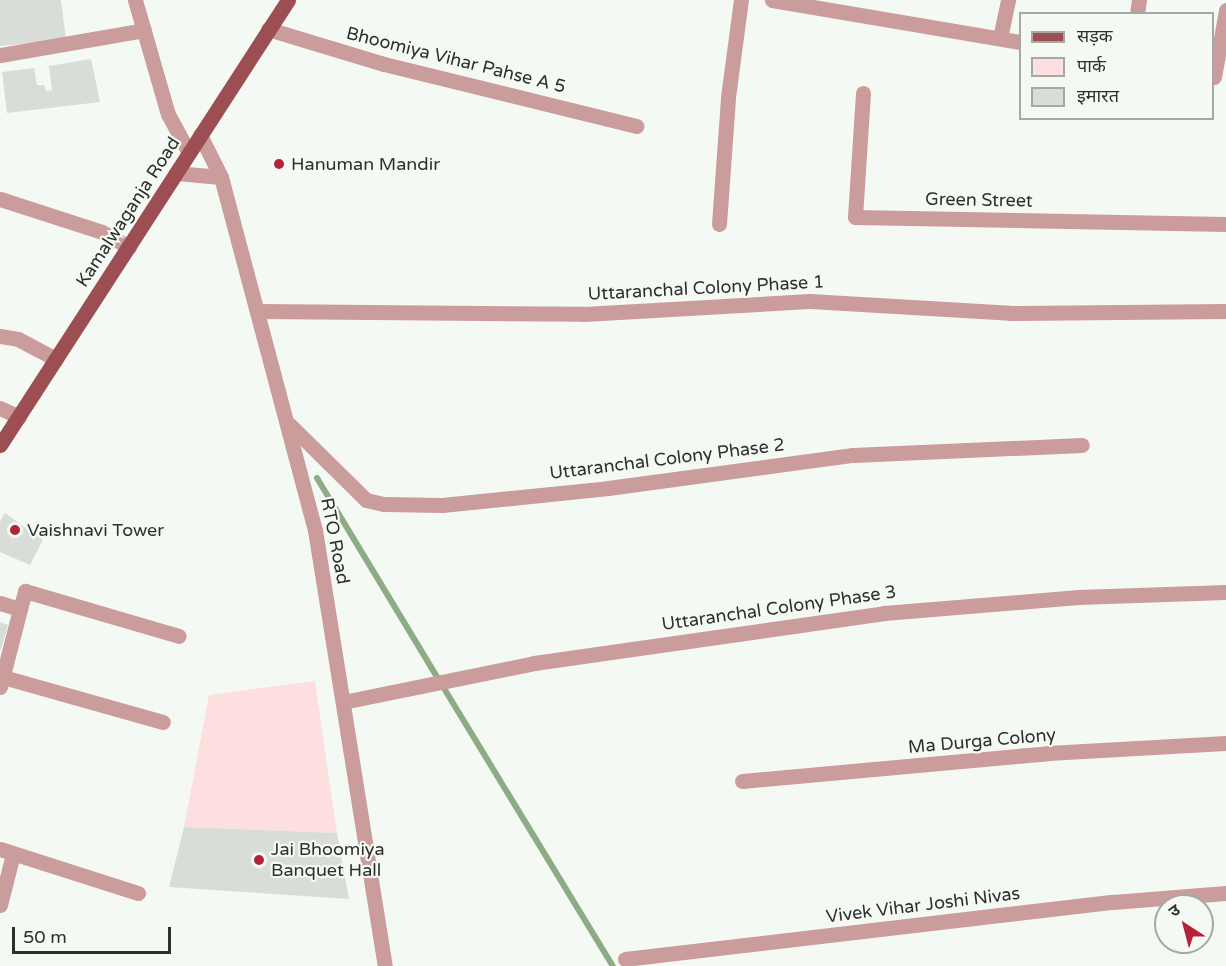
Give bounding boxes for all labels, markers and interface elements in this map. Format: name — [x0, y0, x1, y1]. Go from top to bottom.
legend — [1019, 12, 1214, 120]
street label: Bhoomiya Vihar Pahse A 5 — [344, 22, 568, 98]
text: सड़क — [1077, 25, 1113, 47]
text: पार्क — [1077, 55, 1106, 77]
text: इमारत — [1077, 85, 1119, 107]
street label: Kamalwaganja Road — [71, 133, 185, 291]
place label: Hanuman Mandir — [291, 153, 440, 175]
marker: Hanuman Mandir — [272, 157, 286, 171]
street label: Green Street — [925, 188, 1033, 212]
street label: Uttaranchal Colony Phase 1 — [587, 271, 825, 305]
street label: Uttaranchal Colony Phase 2 — [548, 434, 786, 484]
street label: RTO Road — [316, 496, 354, 586]
place label: Vaishnavi Tower — [27, 519, 164, 541]
marker: Vaishnavi Tower — [8, 523, 22, 537]
street label: Uttaranchal Colony Phase 3 — [660, 581, 898, 635]
street label: Ma Durga Colony — [907, 724, 1057, 758]
place label: Jai Bhoomiya Banquet Hall — [271, 839, 385, 882]
marker: Jai Bhoomiya Banquet Hall — [252, 853, 266, 867]
street label: Vivek Vihar Joshi Nivas — [825, 882, 1021, 928]
north arrow — [1154, 894, 1214, 954]
text: उ — [1165, 900, 1184, 922]
scale bar — [15, 915, 174, 953]
text: 50 m — [23, 926, 67, 948]

